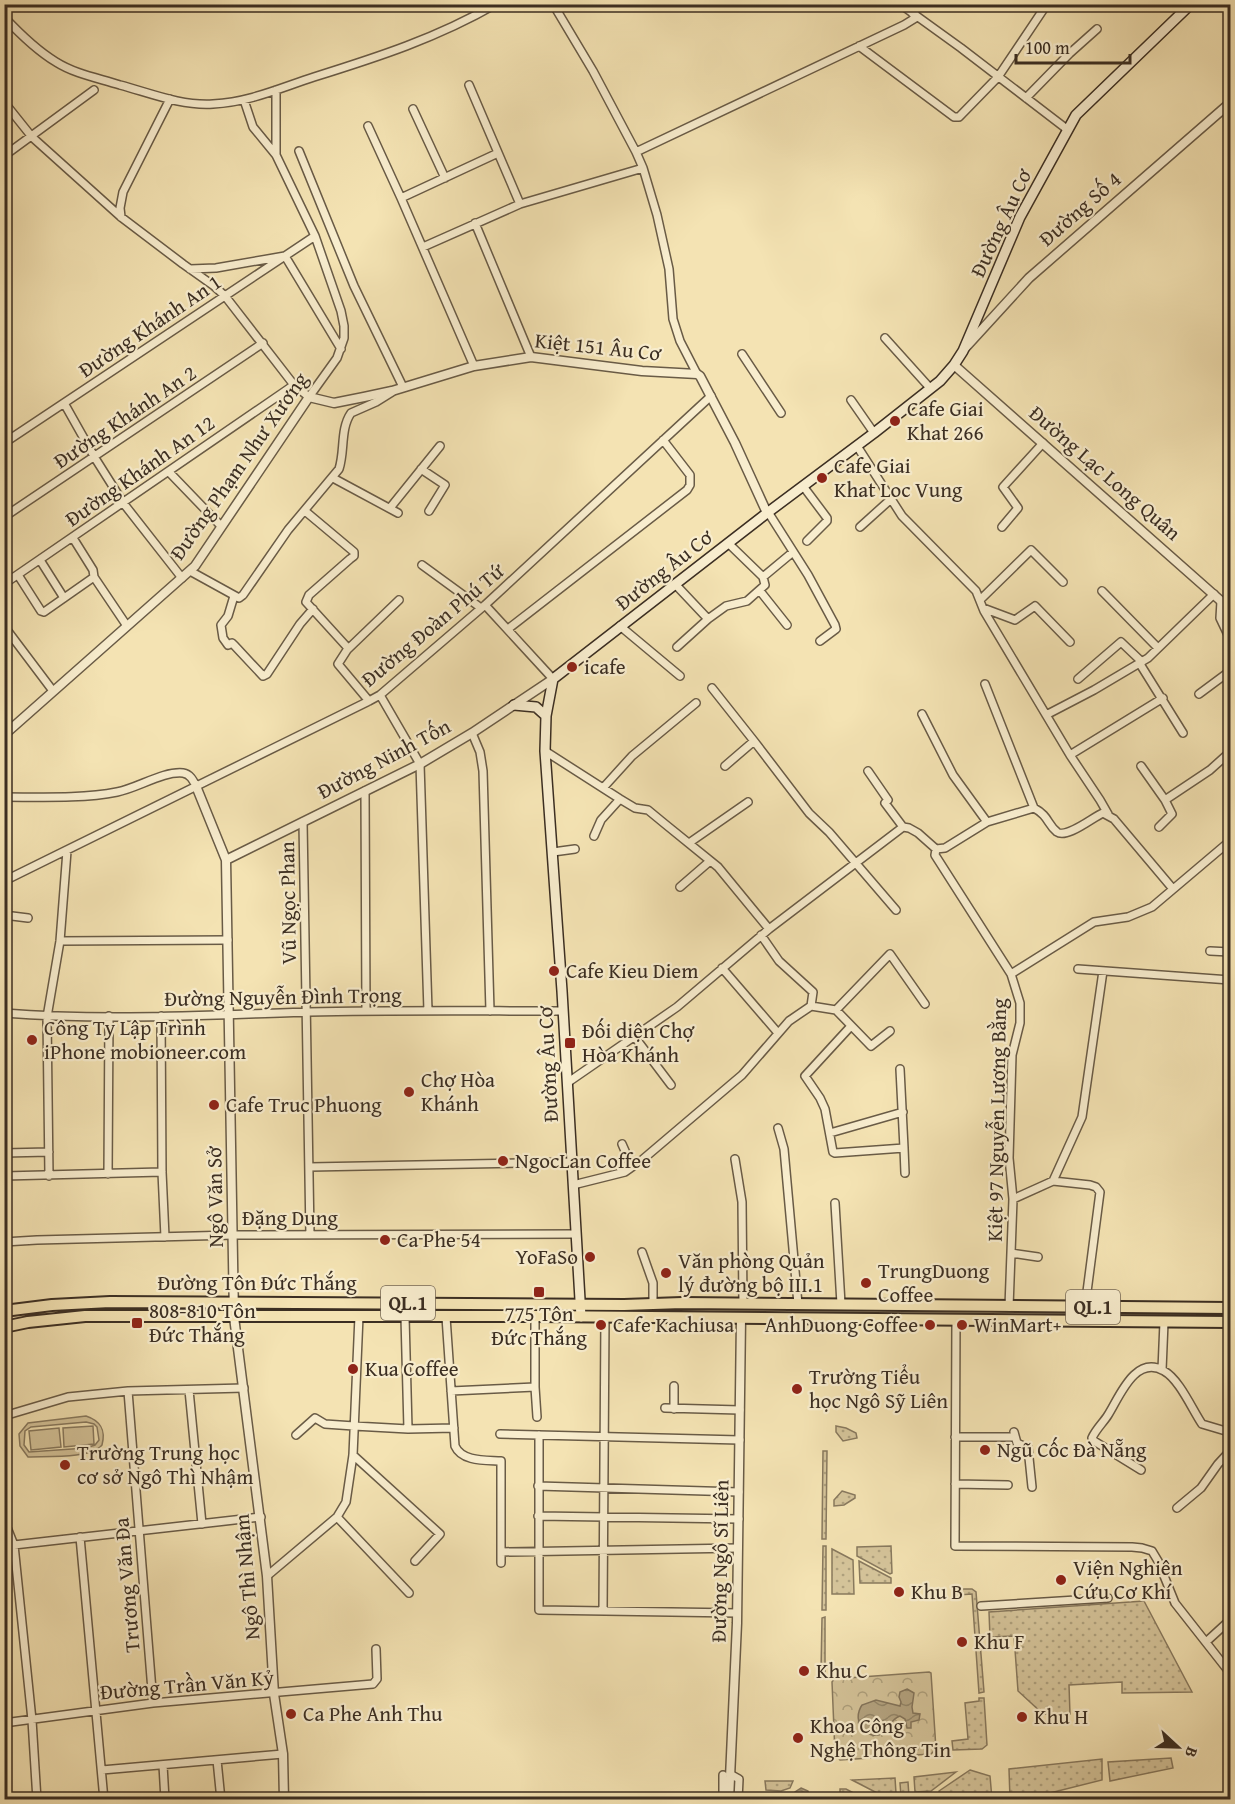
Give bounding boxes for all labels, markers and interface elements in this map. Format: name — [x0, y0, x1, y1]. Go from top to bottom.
scale bar — [1016, 27, 1130, 65]
text: 100 m — [1025, 34, 1070, 61]
street label: Đường Âu Cơ — [962, 163, 1039, 282]
street label: Đường Số 4 — [1032, 164, 1128, 253]
street label: Đường Khánh An 1 — [72, 266, 227, 385]
street label: Kiệt 151 Âu Cơ — [533, 324, 663, 369]
street label: Đường Khánh An 2 — [47, 357, 202, 476]
street label: Đường Phạm Như Xương — [162, 365, 316, 566]
place label: Cafe Giai Khat 266 — [907, 393, 984, 448]
street label: Đường Lạc Long Quân — [1023, 398, 1188, 548]
street label: Đường Khánh An 12 — [59, 407, 221, 534]
marker: Cafe Giai Khat 266 — [888, 414, 902, 428]
place label: Cafe Giai Khat Loc Vung — [834, 450, 963, 505]
marker: Cafe Giai Khat Loc Vung — [815, 471, 829, 485]
street label: Đường Âu Cơ — [608, 521, 719, 618]
street label: Đường Đoàn Phú Tứ — [354, 555, 512, 694]
place label: icafe — [584, 651, 626, 682]
marker: icafe — [565, 660, 579, 674]
street label: Đường Ninh Tốn — [312, 710, 456, 807]
street label: Vũ Ngọc Phan — [271, 841, 304, 965]
place label: Cafe Kieu Diem — [566, 955, 698, 986]
marker: Cafe Kieu Diem — [547, 964, 561, 978]
street label: Đường Nguyễn Đình Trọng — [164, 979, 402, 1014]
street label: Kiệt 97 Nguyễn Lương Bằng — [979, 997, 1014, 1242]
street label: Đường Âu Cơ — [529, 1005, 566, 1123]
place label: Công Ty Lập Trình iPhone mobioneer.com — [44, 1012, 246, 1067]
place label: Đối diện Chợ Hòa Khánh — [582, 1015, 695, 1070]
marker: Công Ty Lập Trình iPhone mobioneer.com — [25, 1033, 39, 1047]
marker: Đối diện Chợ Hòa Khánh — [563, 1036, 577, 1050]
place label: Chợ Hòa Khánh — [421, 1064, 495, 1119]
marker: Chợ Hòa Khánh — [402, 1085, 416, 1099]
place label: Cafe Truc Phuong — [226, 1089, 382, 1120]
marker: Cafe Truc Phuong — [207, 1098, 221, 1112]
place label: NgocLan Coffee — [515, 1145, 651, 1176]
street label: Ngô Văn Sở — [198, 1146, 231, 1248]
marker: NgocLan Coffee — [496, 1154, 510, 1168]
street label: Đặng Dung — [242, 1202, 339, 1233]
place label: Ca Phe 54 — [397, 1224, 481, 1255]
marker: Ca Phe 54 — [378, 1233, 392, 1247]
place label: YoFaSo — [516, 1241, 578, 1272]
place label: Văn phòng Quản lý đường bộ III.1 — [678, 1245, 825, 1300]
marker: YoFaSo — [583, 1250, 597, 1264]
place label: TrungDuong Coffee — [878, 1255, 990, 1310]
marker: Văn phòng Quản lý đường bộ III.1 — [659, 1266, 673, 1280]
street label: Đường Tôn Đức Thắng — [157, 1267, 357, 1298]
marker: TrungDuong Coffee — [859, 1276, 873, 1290]
marker: 775 Tôn Đức Thắng — [532, 1285, 546, 1299]
road number: QL.1 — [381, 1286, 435, 1320]
road number: QL.1 — [1066, 1290, 1120, 1324]
place label: 808-810 Tôn Đức Thắng — [149, 1295, 256, 1350]
place label: 775 Tôn Đức Thắng — [491, 1298, 587, 1353]
place label: Cafe Kachiusa — [613, 1309, 734, 1340]
place label: AnhDuong Coffee — [765, 1309, 918, 1340]
place label: WinMart+ — [974, 1309, 1062, 1340]
marker: 808-810 Tôn Đức Thắng — [130, 1316, 144, 1330]
marker: Cafe Kachiusa — [594, 1318, 608, 1332]
marker: AnhDuong Coffee — [923, 1318, 937, 1332]
marker: WinMart+ — [955, 1318, 969, 1332]
place label: Kua Coffee — [365, 1353, 459, 1384]
place label: Trường Tiểu học Ngô Sỹ Liên — [809, 1361, 948, 1416]
marker: Kua Coffee — [346, 1362, 360, 1376]
marker: Trường Tiểu học Ngô Sỹ Liên — [790, 1382, 804, 1396]
place label: Ngũ Cốc Đà Nẵng — [997, 1434, 1147, 1465]
place label: Trường Trung học cơ sở Ngô Thì Nhậm — [77, 1437, 253, 1492]
marker: Ngũ Cốc Đà Nẵng — [978, 1443, 992, 1457]
marker: Trường Trung học cơ sở Ngô Thì Nhậm — [58, 1458, 72, 1472]
street label: Đường Ngô Sĩ Liên — [703, 1479, 736, 1643]
street label: Ngô Thì Nhậm — [226, 1513, 267, 1641]
street label: Trương Văn Đa — [105, 1516, 148, 1654]
place label: Viện Nghiên Cứu Cơ Khí — [1073, 1552, 1183, 1607]
marker: Viện Nghiên Cứu Cơ Khí — [1054, 1573, 1068, 1587]
place label: Khu B — [911, 1576, 963, 1607]
marker: Khu B — [892, 1585, 906, 1599]
place label: Khu F — [974, 1626, 1024, 1657]
marker: Khu F — [955, 1635, 969, 1649]
place label: Khu C — [816, 1655, 868, 1686]
street label: Đường Trần Văn Kỷ — [99, 1661, 276, 1708]
marker: Khu C — [797, 1664, 811, 1678]
place label: Ca Phe Anh Thu — [303, 1698, 443, 1729]
place label: Khu H — [1034, 1701, 1088, 1732]
marker: Ca Phe Anh Thu — [284, 1707, 298, 1721]
place label: Khoa Công Nghệ Thông Tin — [810, 1710, 951, 1765]
marker: Khu H — [1015, 1710, 1029, 1724]
north arrow — [1148, 1717, 1208, 1777]
marker: Khoa Công Nghệ Thông Tin — [791, 1731, 805, 1745]
text: B — [1179, 1744, 1205, 1762]

